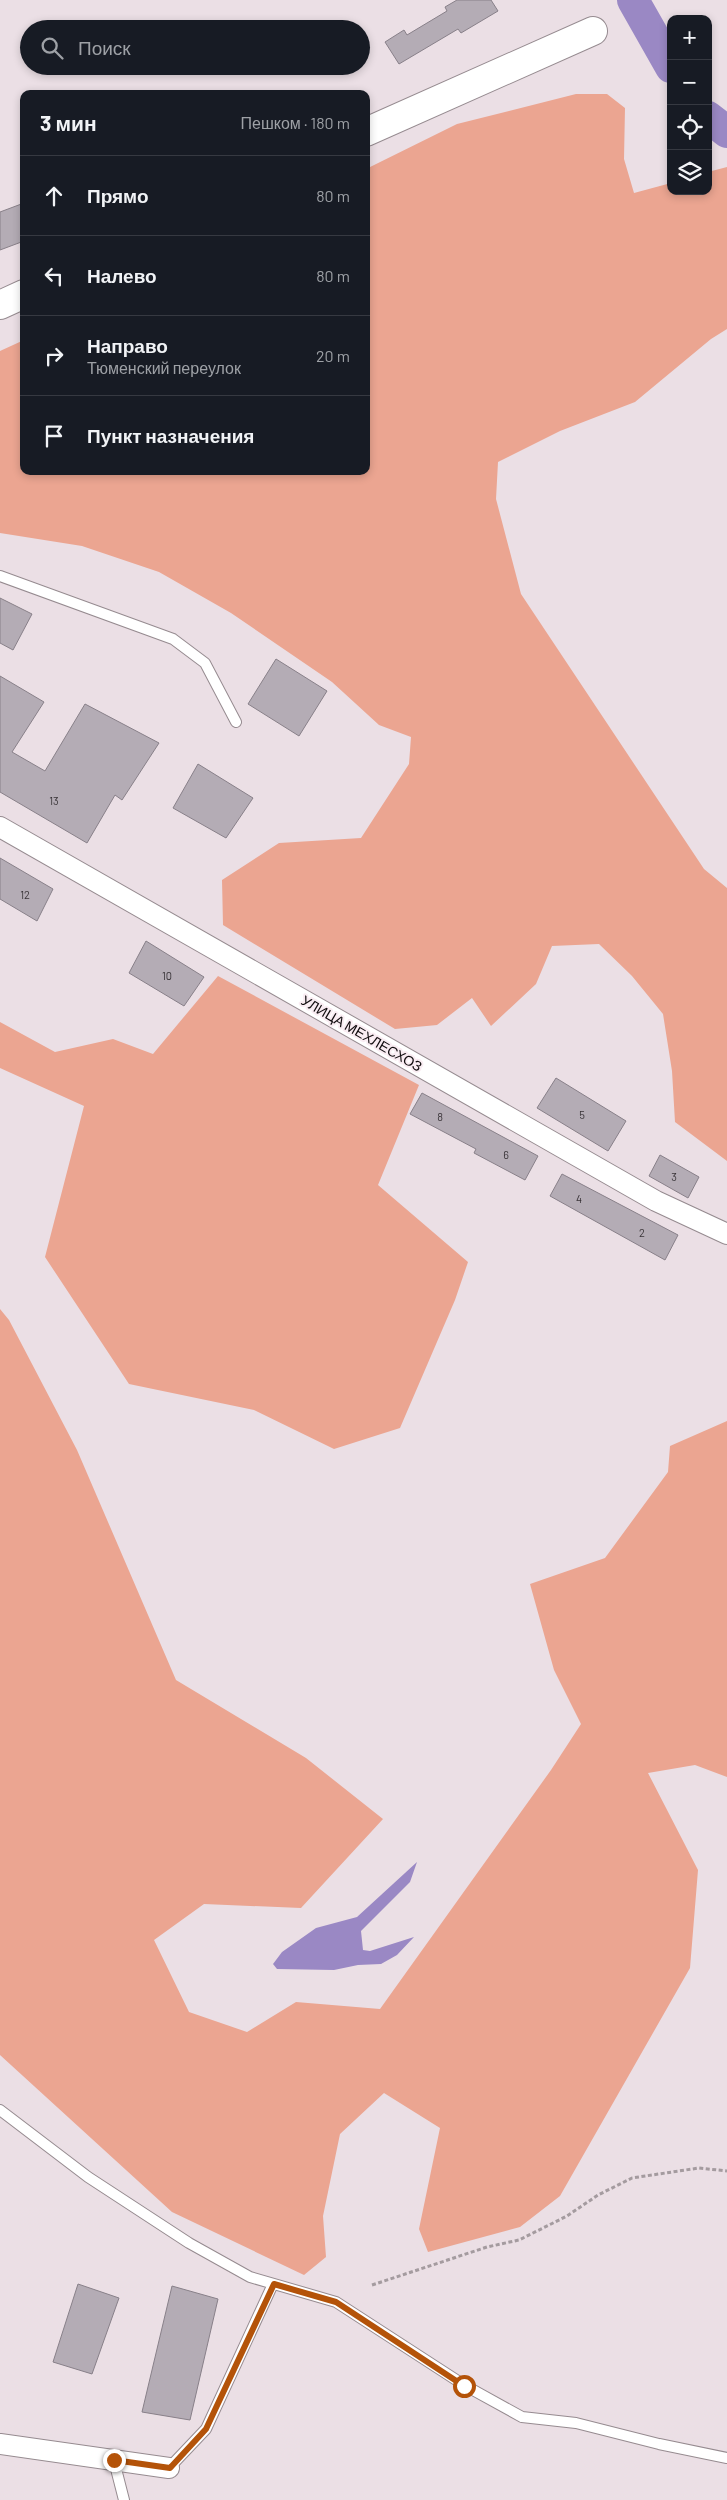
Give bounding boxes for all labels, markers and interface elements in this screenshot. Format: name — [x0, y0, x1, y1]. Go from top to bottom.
map controls — [667, 15, 712, 195]
button: + — [667, 15, 712, 60]
search box — [20, 20, 370, 75]
icon: search — [38, 34, 66, 62]
text: Поиск — [78, 36, 131, 59]
button: − — [667, 60, 712, 105]
button: locate — [667, 105, 712, 150]
text: 3 мин — [40, 110, 97, 135]
text: Пешком · 180 m — [241, 113, 350, 132]
button: layers — [667, 150, 712, 195]
icon: ahead — [40, 182, 68, 210]
text: Прямо — [87, 184, 149, 207]
text: 80 m — [316, 186, 350, 205]
icon: left — [40, 262, 68, 290]
text: Налево — [87, 264, 157, 287]
text: 80 m — [316, 266, 350, 285]
text: Направо — [87, 334, 168, 357]
icon: right — [40, 342, 68, 370]
text: 20 m — [316, 346, 350, 365]
text: Тюменский переулок — [87, 358, 241, 377]
icon: arrive — [40, 422, 68, 450]
text: Пункт назначения — [87, 424, 254, 447]
house number: 13 — [49, 794, 59, 807]
house number: 12 — [20, 888, 30, 901]
house number: 10 — [162, 969, 172, 982]
street label: УЛИЦА МЕХЛЕСХОЗ — [299, 991, 425, 1075]
house number: 5 — [579, 1108, 585, 1121]
house number: 8 — [437, 1110, 443, 1123]
house number: 6 — [503, 1148, 509, 1161]
house number: 3 — [671, 1170, 677, 1183]
house number: 4 — [576, 1192, 582, 1205]
house number: 2 — [639, 1226, 645, 1239]
route start — [453, 2375, 476, 2398]
route end — [103, 2449, 126, 2472]

